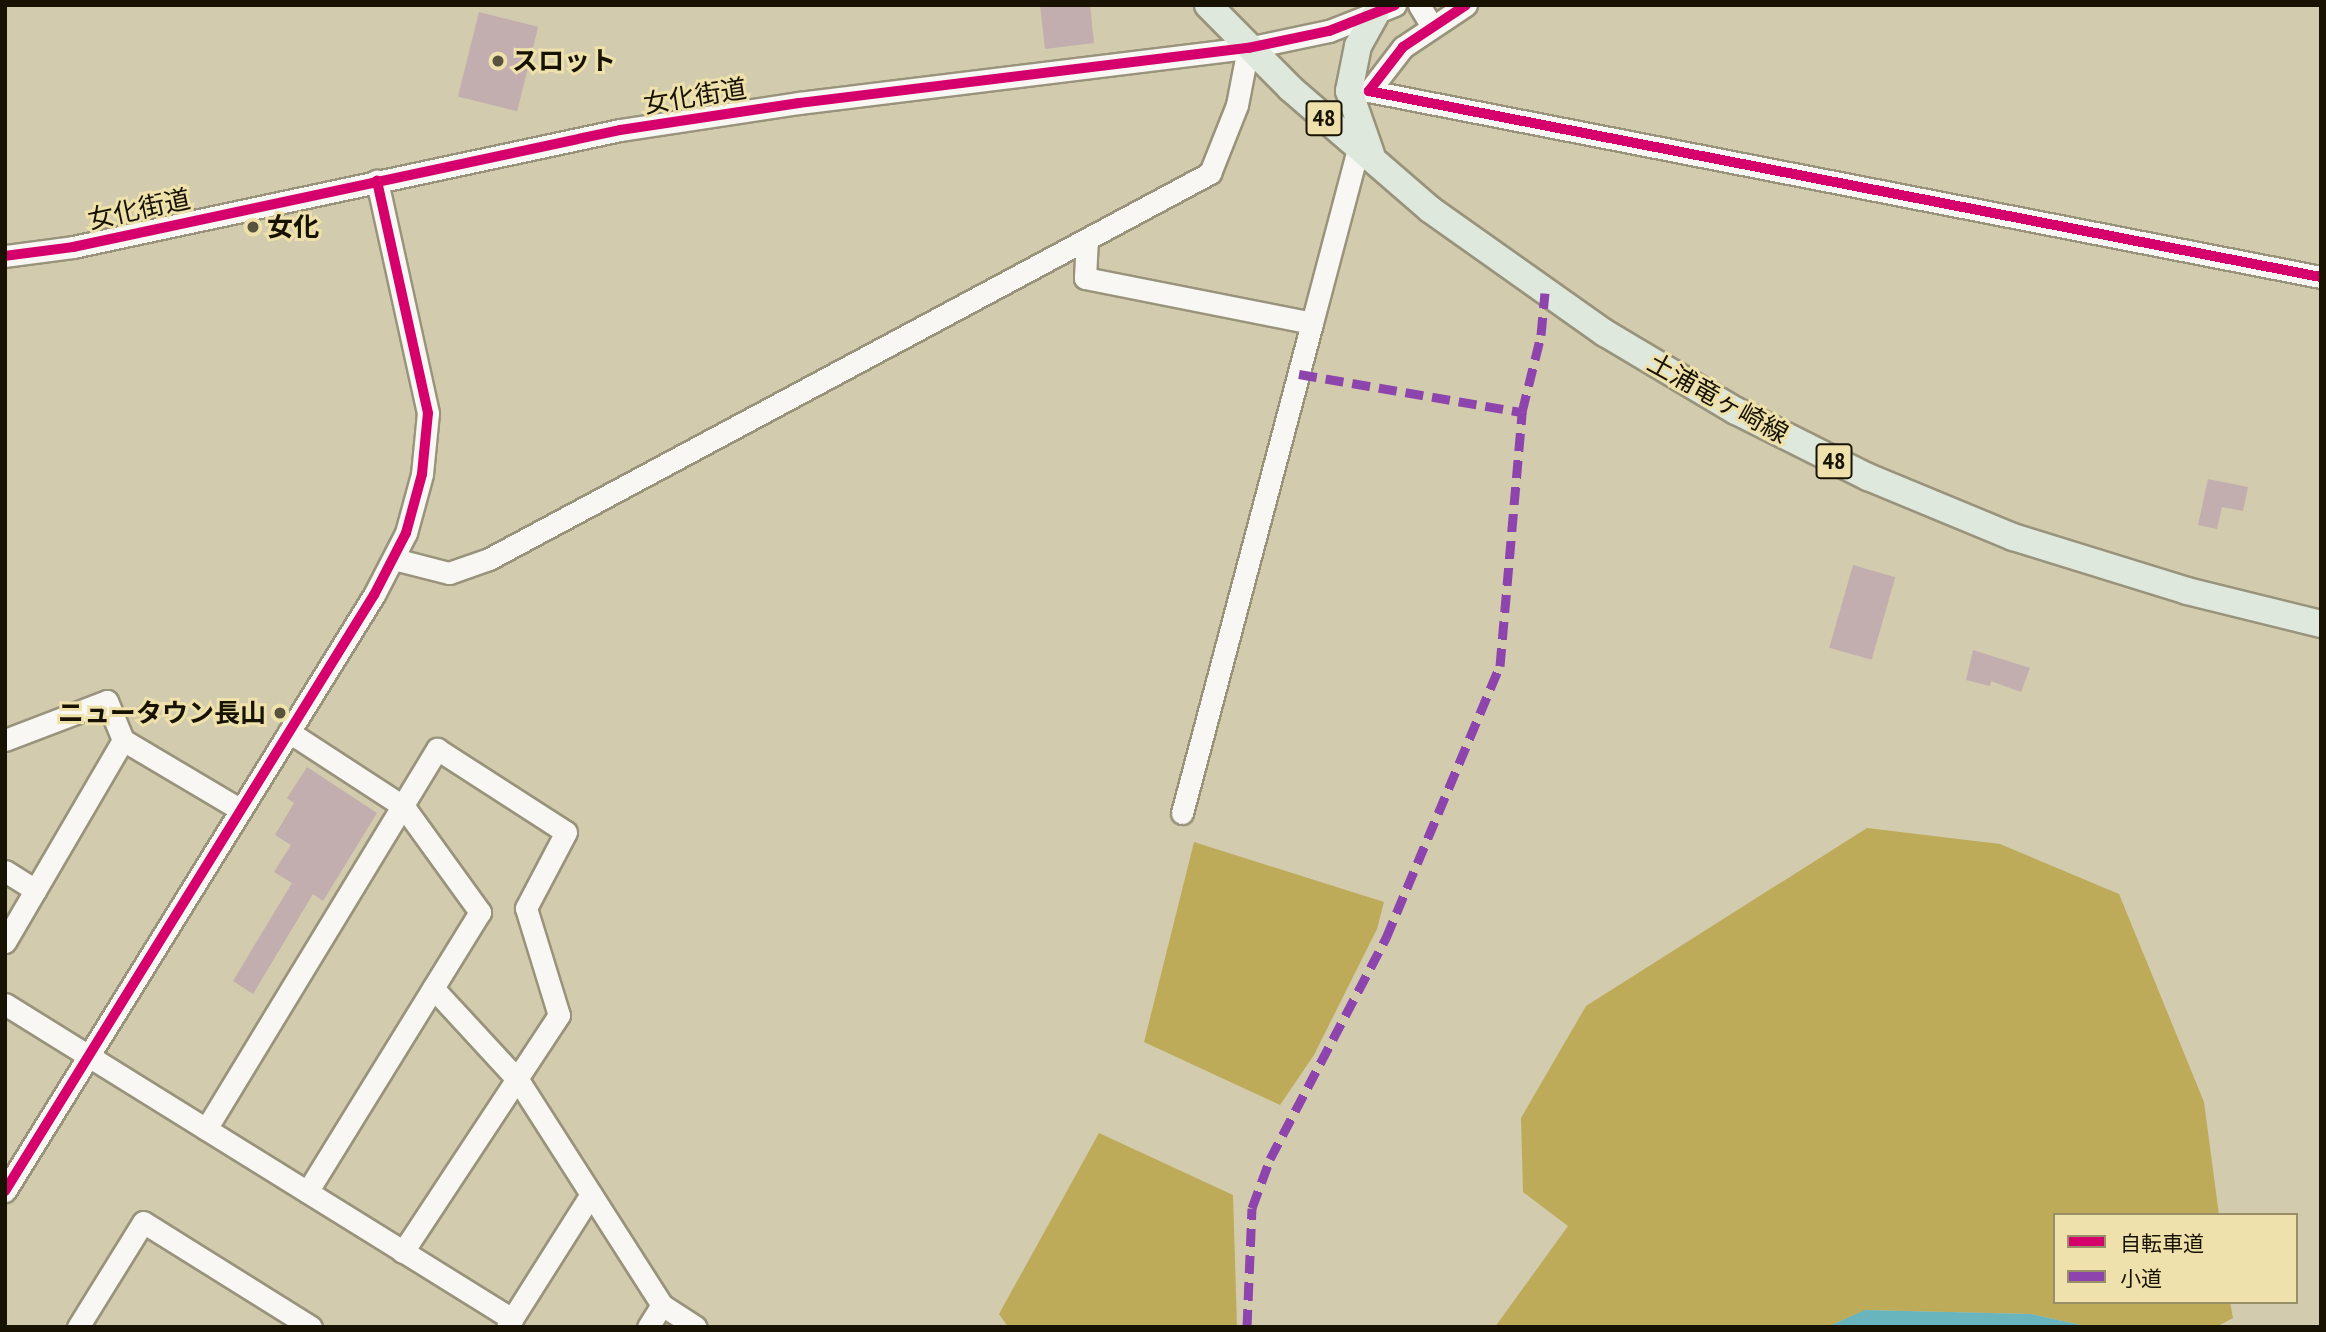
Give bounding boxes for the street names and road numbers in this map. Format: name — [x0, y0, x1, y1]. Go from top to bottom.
street label: 女化街道 — [641, 72, 749, 120]
road number: 48 — [1305, 98, 1343, 138]
street label: 女化街道 — [85, 183, 193, 235]
street label: 土浦竜ヶ崎線 — [1642, 347, 1794, 449]
road number: 48 — [1815, 440, 1853, 482]

